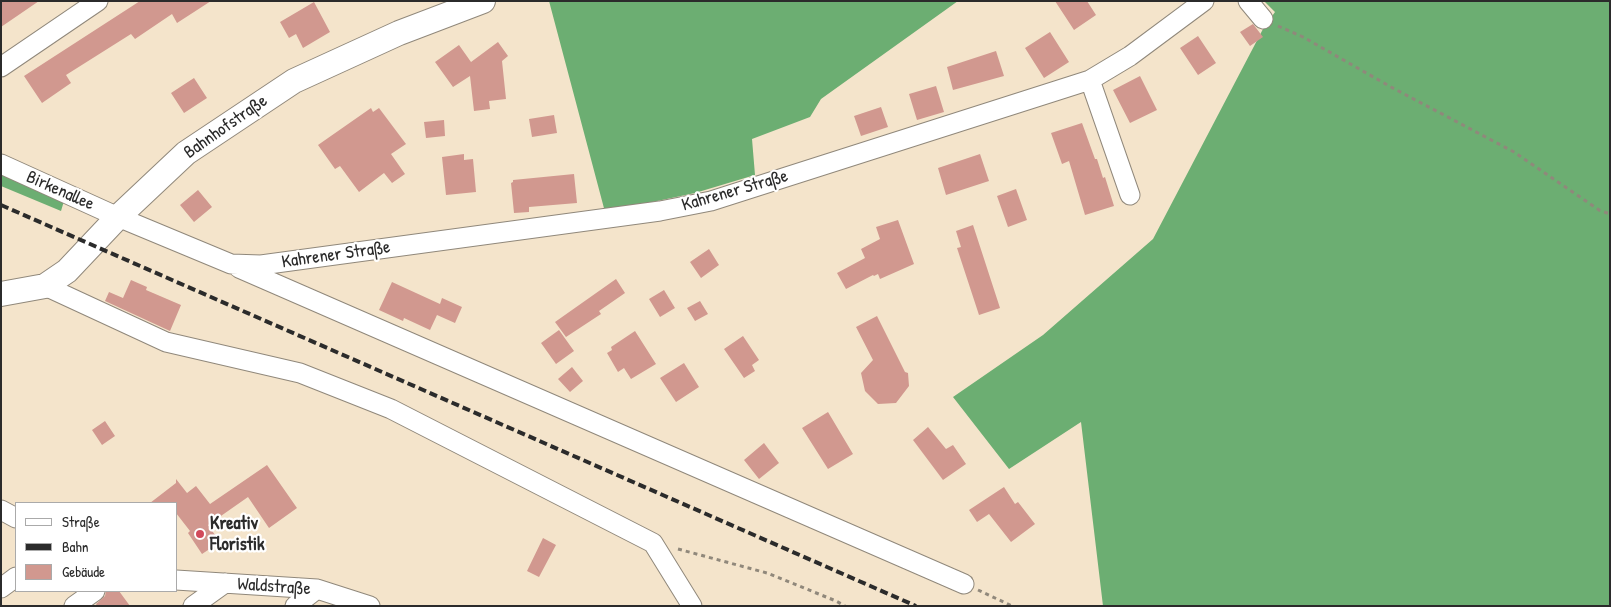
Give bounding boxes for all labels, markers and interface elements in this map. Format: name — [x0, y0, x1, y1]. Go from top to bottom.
street label: Bahnhofstraße — [180, 90, 272, 164]
street label: Birkenallee — [23, 166, 97, 216]
street label: Kahrener Straße — [679, 166, 791, 216]
street label: Kahrener Straße — [280, 237, 392, 273]
legend — [15, 502, 178, 592]
text: Straße — [62, 511, 100, 532]
place label: Kreativ Floristik — [210, 513, 264, 556]
marker: Kreativ Floristik — [194, 528, 206, 540]
text: Bahn — [62, 536, 89, 557]
text: Gebäude — [62, 561, 105, 582]
street label: Waldstraße — [236, 574, 312, 600]

